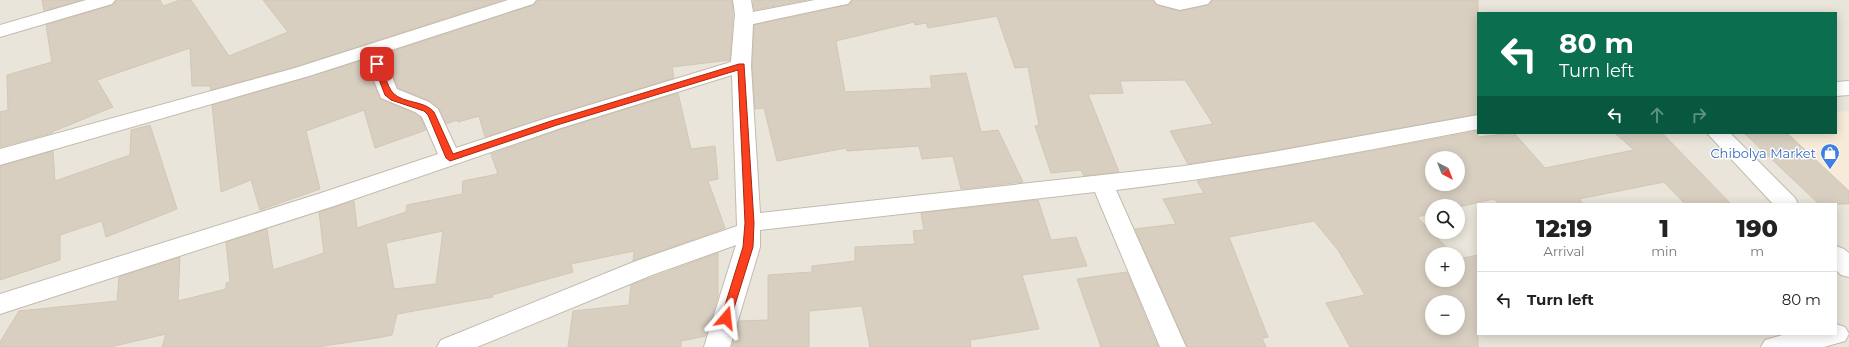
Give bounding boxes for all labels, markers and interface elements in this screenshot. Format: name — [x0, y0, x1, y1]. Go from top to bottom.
text: 80 m — [1559, 26, 1634, 60]
icon: left — [1493, 28, 1545, 80]
pin — [360, 47, 394, 81]
icon: arrive — [366, 53, 388, 75]
text: Turn left — [1559, 60, 1634, 82]
icon: left — [1604, 104, 1626, 126]
icon: ahead — [1646, 104, 1668, 126]
icon: right — [1688, 104, 1710, 126]
shop icon: Chibolya Market — [1819, 142, 1841, 170]
place label: Chibolya Market — [1710, 145, 1816, 161]
north arrow — [1425, 151, 1465, 191]
map controls — [1425, 151, 1465, 335]
button: search — [1425, 199, 1465, 239]
text: 12:19 — [1536, 214, 1592, 243]
text: 1 — [1659, 214, 1669, 243]
text: 190 — [1736, 214, 1778, 243]
text: Arrival — [1544, 243, 1585, 259]
text: min — [1651, 243, 1677, 259]
text: m — [1750, 243, 1764, 259]
button: + — [1425, 247, 1465, 287]
icon: left — [1493, 289, 1515, 311]
text: Turn left — [1527, 290, 1594, 309]
text: 80 m — [1782, 290, 1821, 309]
button: − — [1425, 295, 1465, 335]
position arrow — [705, 297, 747, 339]

